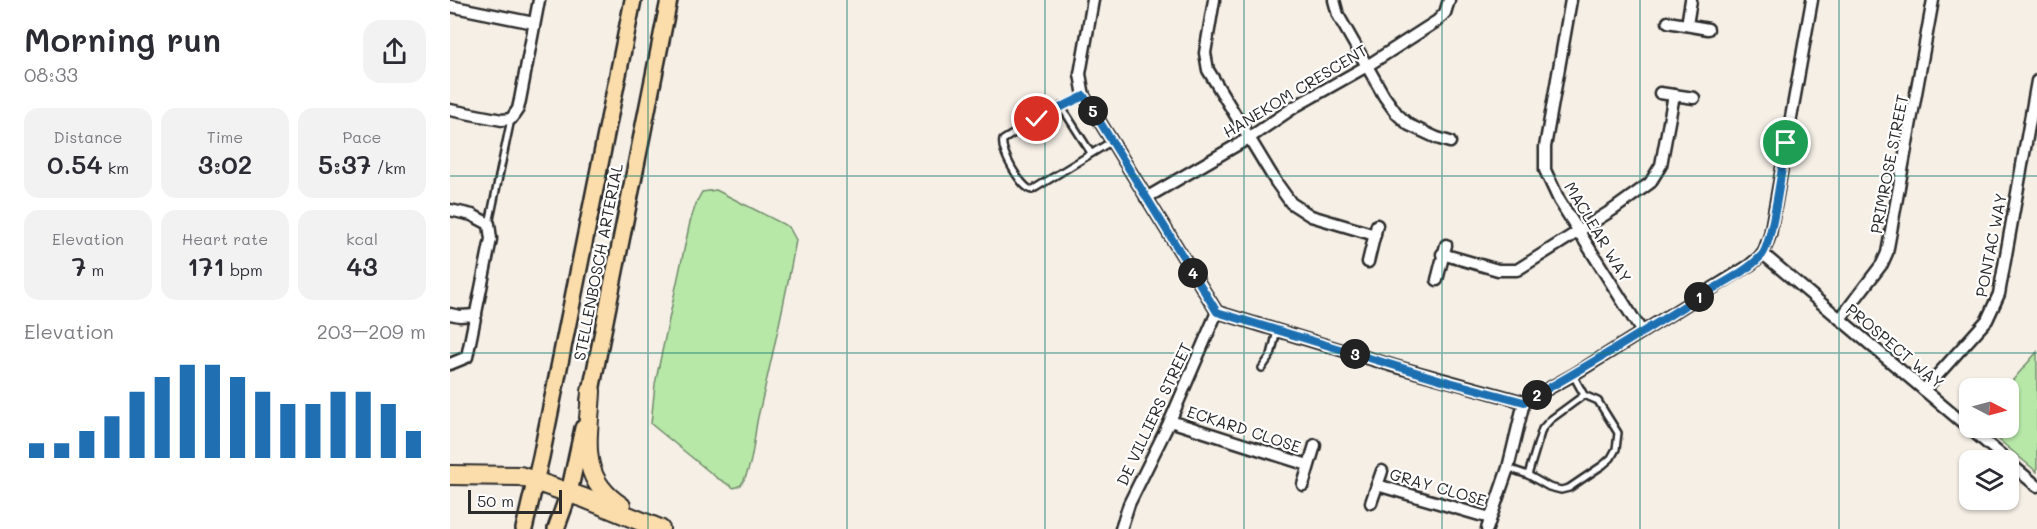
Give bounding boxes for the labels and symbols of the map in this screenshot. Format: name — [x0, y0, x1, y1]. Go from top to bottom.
street label: HANEKOM CRESCENT — [1219, 39, 1371, 142]
street label: PRIMROSE STREET — [1865, 92, 1912, 235]
pin — [1011, 93, 1062, 144]
pin: 5 — [1078, 96, 1108, 126]
pin — [1760, 117, 1811, 168]
street label: STELLENBOSCH ARTERIAL — [568, 161, 627, 362]
street label: MACLEAR WAY — [1560, 178, 1637, 286]
street label: PONTAC WAY — [1970, 191, 2011, 299]
pin: 4 — [1178, 258, 1208, 288]
pin: 1 — [1684, 282, 1714, 312]
street label: PROSPECT WAY — [1842, 298, 1949, 393]
street label: DE VILLIERS STREET — [1111, 339, 1196, 489]
pin: 3 — [1340, 339, 1370, 369]
north arrow — [1959, 378, 2019, 438]
pin: 2 — [1522, 380, 1552, 410]
street label: ECKARD CLOSE — [1185, 400, 1304, 457]
street label: GRAY CLOSE — [1387, 463, 1489, 510]
scale bar — [468, 487, 562, 514]

